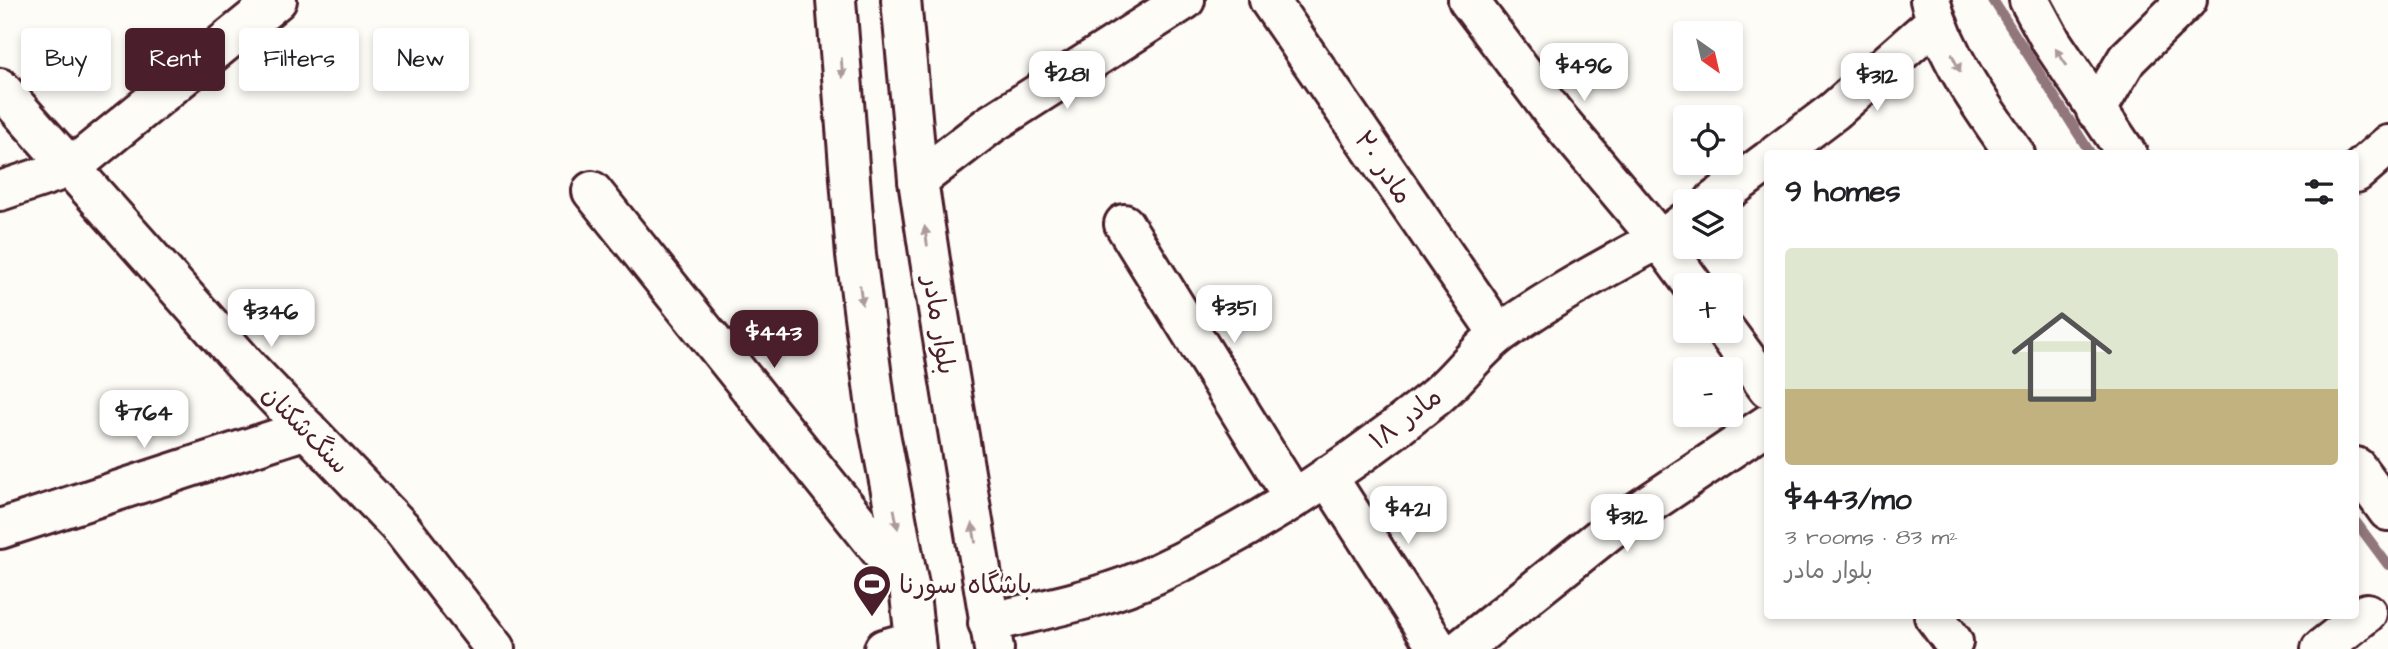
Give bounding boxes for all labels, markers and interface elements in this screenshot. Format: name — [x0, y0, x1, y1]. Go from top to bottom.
north arrow — [1673, 21, 1743, 91]
map controls — [1673, 21, 1743, 427]
chip: Buy — [21, 28, 111, 91]
chip: Rent — [125, 28, 225, 91]
chip: Filters — [239, 28, 359, 91]
chip: New — [373, 28, 469, 91]
pin: $496 — [1543, 43, 1625, 103]
one-way arrow — [2054, 48, 2068, 66]
text: $496 — [1556, 50, 1612, 82]
pin: $281 — [1026, 52, 1108, 111]
one-way arrow — [1951, 53, 1962, 73]
pin: $312 — [1836, 54, 1918, 113]
one-way arrow — [837, 57, 848, 79]
text: $281 — [1045, 58, 1089, 90]
text: $312 — [1857, 60, 1897, 92]
button: locate — [1673, 105, 1743, 175]
street label: مادر ۲۰ — [1346, 124, 1421, 211]
text: 9 homes — [1785, 171, 1900, 213]
icon: filters — [2300, 173, 2338, 211]
button: layers — [1673, 189, 1743, 259]
one-way arrow — [920, 225, 931, 247]
street label: بلوار مادر — [913, 271, 965, 377]
button: + — [1673, 273, 1743, 343]
one-way arrow — [856, 284, 867, 306]
pin: $351 — [1193, 286, 1275, 345]
pin: $346 — [230, 290, 312, 349]
text: $351 — [1212, 292, 1256, 324]
icon: home — [1999, 294, 2125, 420]
text: $346 — [244, 296, 298, 328]
pin: $443 — [733, 310, 815, 370]
text: $443 — [746, 317, 802, 349]
button: − — [1673, 357, 1743, 427]
street label: سنگ‌شکنان — [253, 377, 357, 482]
street label: مادر ۱۸ — [1362, 379, 1449, 458]
pin: $764 — [103, 391, 185, 450]
text: $764 — [115, 397, 173, 429]
text: $443/mo — [1785, 479, 1912, 521]
pin: $421 — [1367, 486, 1449, 546]
text: $421 — [1386, 493, 1430, 525]
pin: $312 — [1586, 494, 1668, 554]
text: $312 — [1607, 501, 1647, 533]
one-way arrow — [891, 508, 902, 530]
text: 3 rooms · 83 m² — [1785, 521, 1958, 553]
one-way arrow — [968, 522, 979, 544]
text: بلوار مادر — [1785, 555, 1873, 587]
sports icon: باشگاه سورنا — [851, 563, 893, 618]
place label: باشگاه سورنا — [899, 567, 1032, 603]

